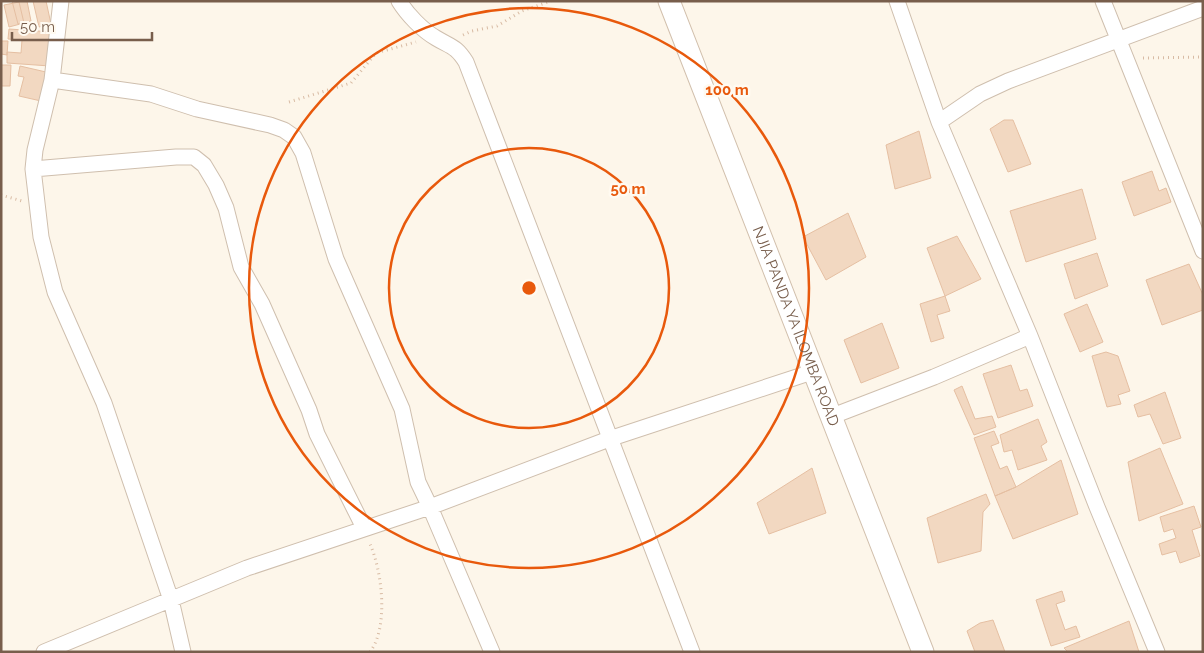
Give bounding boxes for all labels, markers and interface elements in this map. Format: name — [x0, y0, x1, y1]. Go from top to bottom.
scale bar — [12, 10, 152, 42]
text: 50 m — [20, 18, 55, 36]
text: 100 m — [705, 81, 749, 99]
text: 50 m — [610, 180, 646, 198]
street label: NJIA PANDA YA ILOMBA ROAD — [749, 224, 843, 429]
centre of rings — [520, 279, 538, 297]

